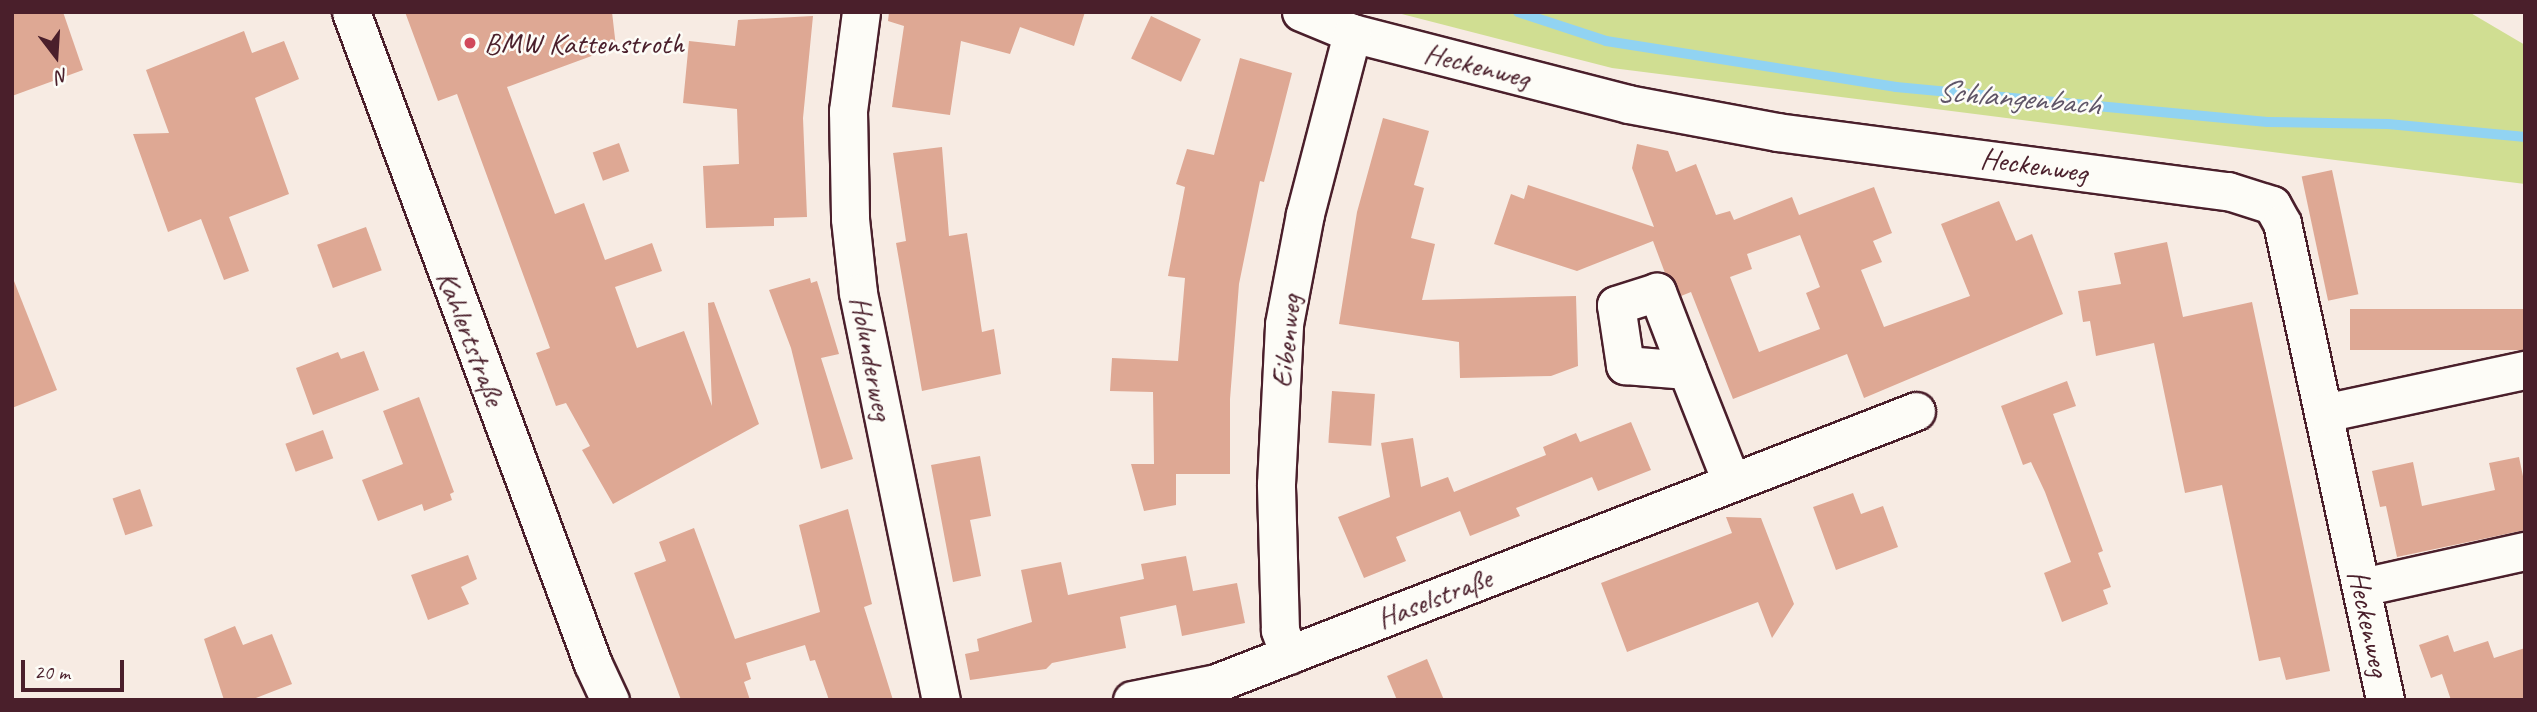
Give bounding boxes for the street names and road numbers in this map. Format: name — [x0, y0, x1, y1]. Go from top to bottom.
street label: Heckenweg — [1421, 35, 1533, 95]
street label: Heckenweg — [1978, 140, 2090, 190]
street label: Kahlertstraße — [429, 266, 513, 410]
street label: Holunderweg — [842, 293, 902, 423]
street label: Eibenweg — [1263, 293, 1309, 389]
street label: Haselstraße — [1372, 560, 1496, 636]
street label: Heckenweg — [2340, 567, 2398, 679]

